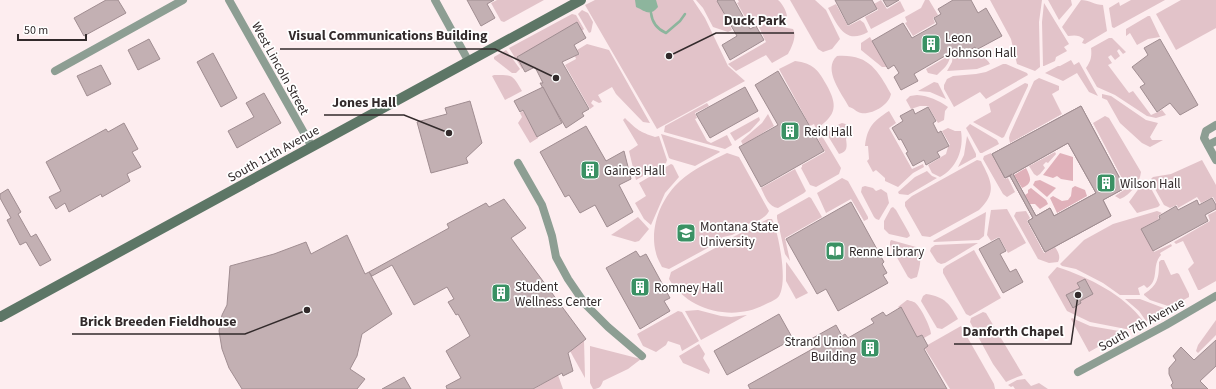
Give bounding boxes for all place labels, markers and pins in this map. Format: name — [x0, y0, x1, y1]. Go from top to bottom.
callout: Duck Park — [716, 7, 794, 33]
callout: Visual Communications Building — [280, 23, 495, 49]
place label: Leon Johnson Hall — [945, 29, 1016, 62]
building icon: Leon Johnson Hall — [920, 33, 942, 55]
callout: Jones Hall — [324, 89, 404, 115]
building icon: Reid Hall — [779, 120, 801, 142]
place label: Reid Hall — [804, 123, 852, 141]
building icon: Gaines Hall — [579, 159, 601, 181]
place label: Gaines Hall — [604, 162, 665, 180]
building icon: Wilson Hall — [1095, 172, 1117, 194]
place label: Wilson Hall — [1120, 175, 1181, 193]
place label: Montana State University — [700, 218, 778, 251]
school or university icon: Montana State University — [675, 222, 697, 244]
library icon: Renne Library — [824, 240, 846, 262]
place label: Renne Library — [849, 243, 924, 261]
building icon: Romney Hall — [629, 276, 651, 298]
place label: Student Wellness Center — [515, 278, 602, 311]
place label: Romney Hall — [654, 279, 723, 297]
building icon: Student Wellness Center — [490, 282, 512, 304]
callout: Brick Breeden Fieldhouse — [72, 308, 245, 334]
callout: Danforth Chapel — [954, 318, 1071, 344]
place label: Strand Union Building — [784, 333, 856, 366]
building icon: Strand Union Building — [859, 337, 881, 359]

